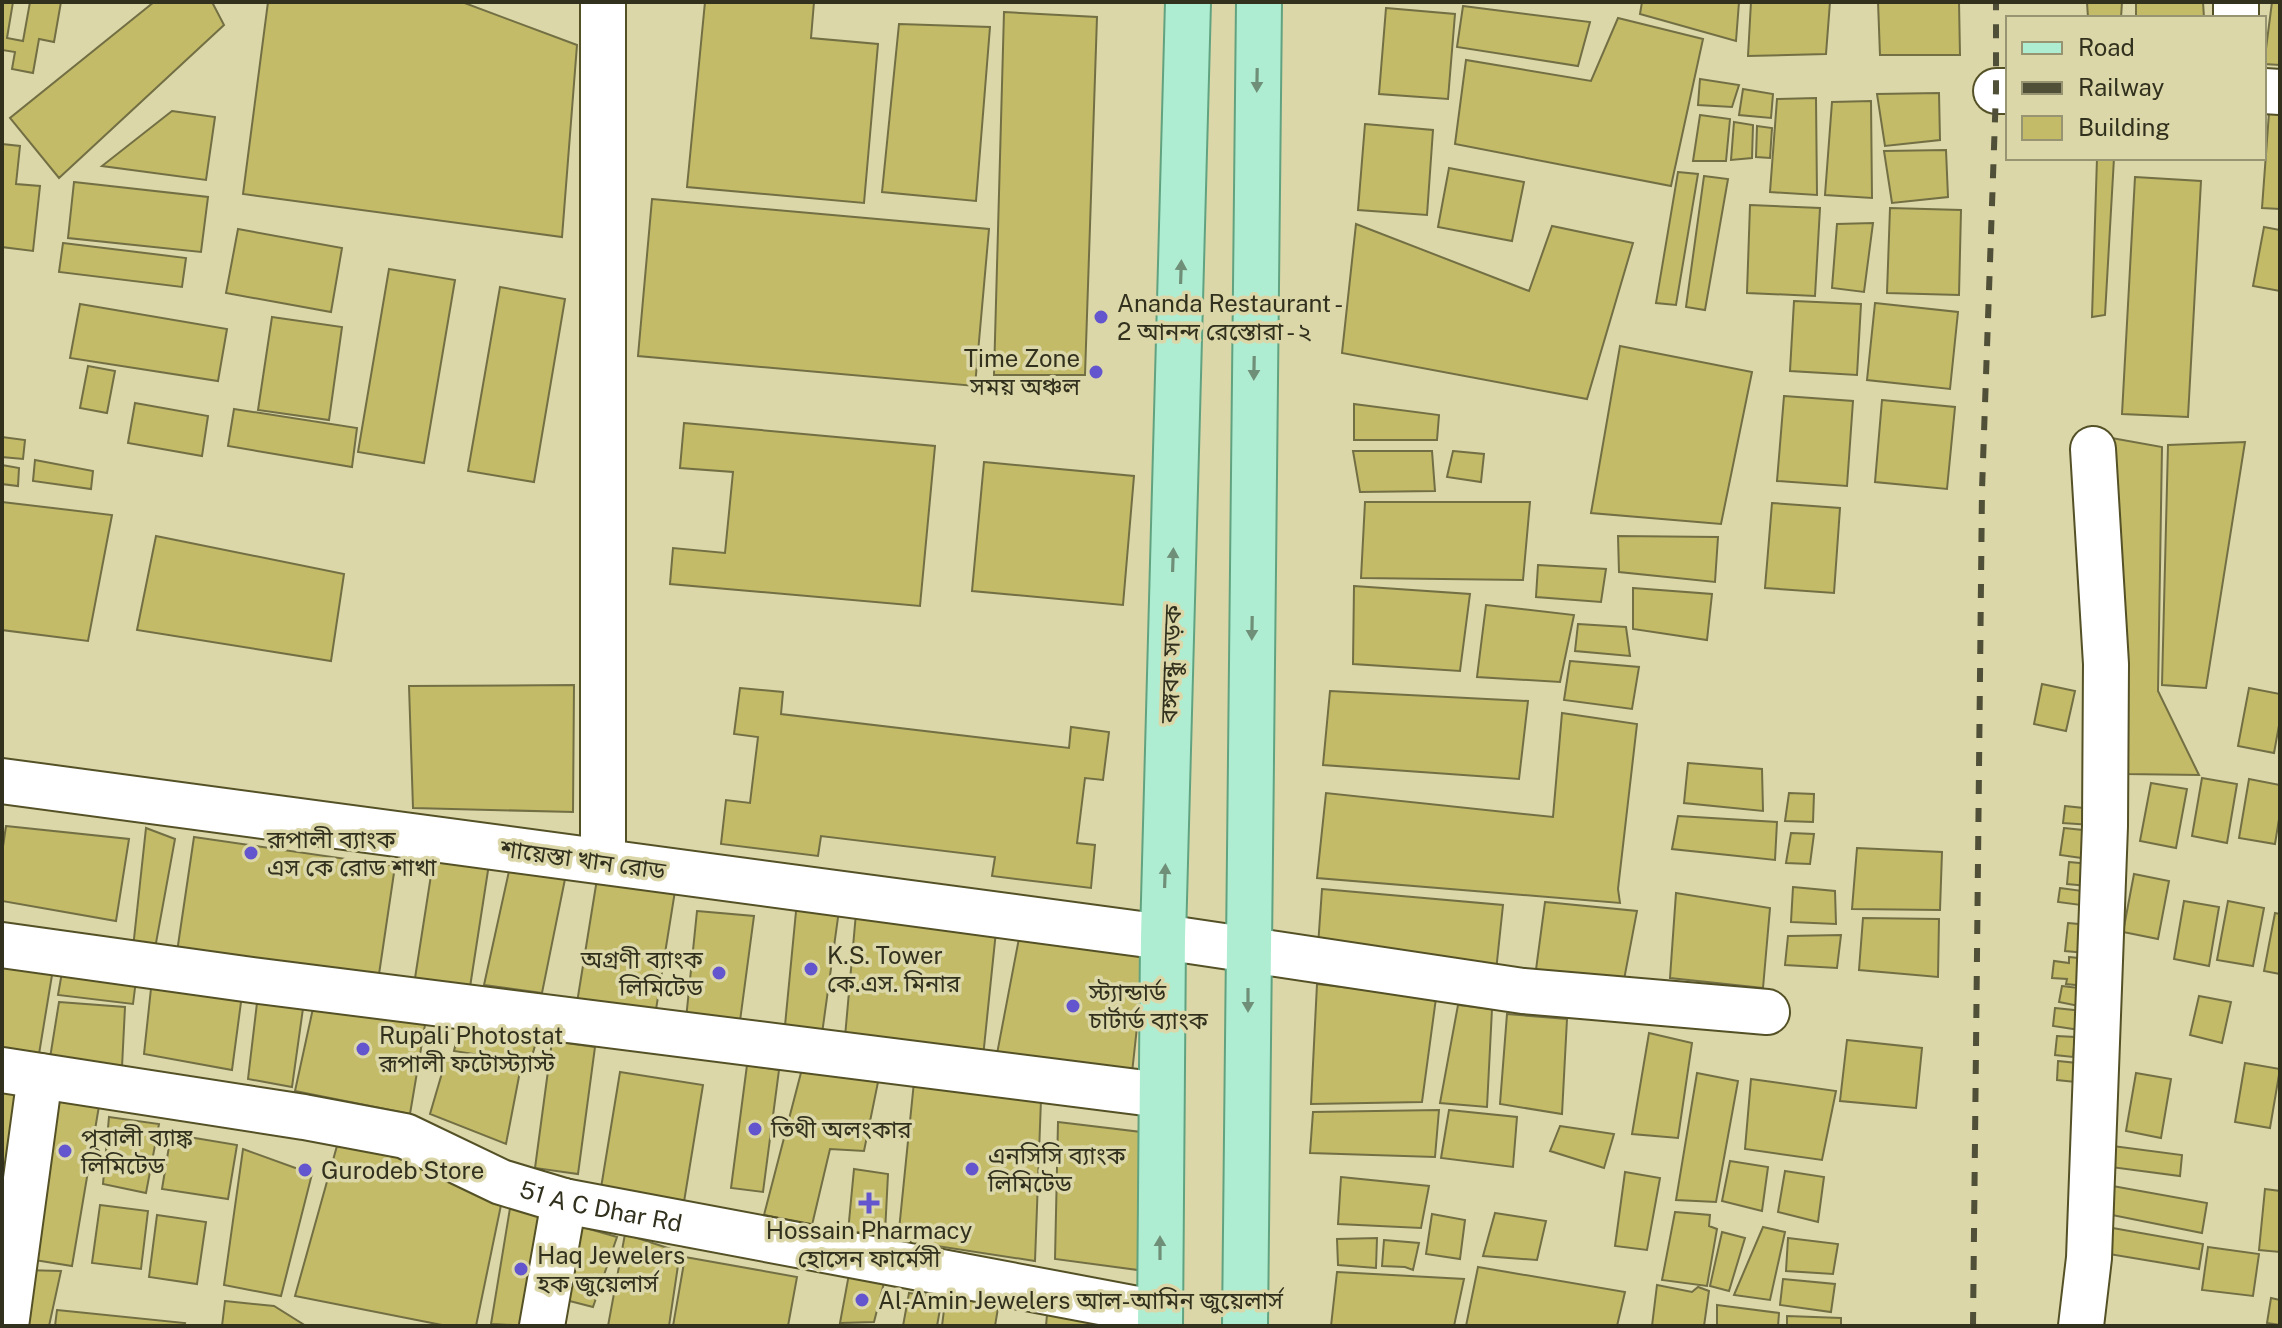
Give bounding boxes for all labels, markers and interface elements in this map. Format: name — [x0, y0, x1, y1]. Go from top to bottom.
legend — [2006, 16, 2266, 160]
text: Road — [2078, 33, 2135, 61]
one-way arrow — [1251, 68, 1263, 93]
text: Railway — [2078, 73, 2164, 101]
text: Building — [2078, 113, 2170, 141]
one-way arrow — [1175, 259, 1187, 284]
place label: Ananda Restaurant - 2 আনন্দ রেস্তোরা - ২ — [1117, 289, 1343, 345]
marker: Ananda Restaurant - 2 আনন্দ রেস্তোরা - ২ — [1092, 308, 1110, 326]
place label: Time Zone সময় অঞ্চল — [964, 344, 1080, 400]
one-way arrow — [1248, 356, 1261, 381]
marker: Time Zone সময় অঞ্চল — [1087, 363, 1105, 381]
one-way arrow — [1167, 547, 1180, 572]
street label: বঙ্গবন্ধু সড়ক — [1154, 604, 1189, 725]
one-way arrow — [1246, 616, 1258, 641]
place label: রূপালী ব্যাংক এস কে রোড শাখা — [266, 825, 437, 881]
street label: শায়েস্তা খান রোড — [498, 833, 668, 885]
marker: রূপালী ব্যাংক এস কে রোড শাখা — [242, 844, 260, 862]
one-way arrow — [1158, 863, 1171, 888]
place label: K.S. Tower কে.এস. মিনার — [827, 941, 961, 997]
place label: অগ্রণী ব্যাংক লিমিটেড — [580, 945, 704, 1001]
marker: K.S. Tower কে.এস. মিনার — [802, 960, 820, 978]
marker: অগ্রণী ব্যাংক লিমিটেড — [710, 964, 728, 982]
place label: স্ট্যান্ডার্ড চার্টার্ড ব্যাংক — [1088, 978, 1208, 1034]
one-way arrow — [1242, 988, 1255, 1013]
marker: স্ট্যান্ডার্ড চার্টার্ড ব্যাংক — [1064, 997, 1082, 1015]
place label: Rupali Photostat রূপালী ফটোস্ট্যাস্ট — [378, 1021, 563, 1077]
marker: Rupali Photostat রূপালী ফটোস্ট্যাস্ট — [354, 1040, 372, 1058]
place label: তিথী অলংকার — [770, 1115, 912, 1143]
marker: তিথী অলংকার — [746, 1120, 764, 1138]
place label: পূবালী ব্যাঙ্ক লিমিটেড — [80, 1123, 193, 1179]
place label: এনসিসি ব্যাংক লিমিটেড — [987, 1141, 1126, 1197]
marker: পূবালী ব্যাঙ্ক লিমিটেড — [56, 1142, 74, 1160]
place label: Gurodeb Store — [321, 1156, 484, 1184]
marker: এনসিসি ব্যাংক লিমিটেড — [963, 1160, 981, 1178]
marker: Gurodeb Store — [296, 1161, 314, 1179]
street label: 51 A C Dhar Rd — [517, 1174, 685, 1237]
marker: Hossain Pharmacy হোসেন ফার্মেসী — [860, 1194, 878, 1212]
place label: Hossain Pharmacy হোসেন ফার্মেসী — [766, 1216, 972, 1272]
one-way arrow — [1154, 1235, 1166, 1260]
place label: Haq Jewelers হক জুয়েলার্স — [536, 1241, 685, 1297]
marker: Haq Jewelers হক জুয়েলার্স — [512, 1260, 530, 1278]
place label: Al-Amin Jewelers আল-আমিন জুয়েলার্স — [878, 1286, 1285, 1314]
marker: Al-Amin Jewelers আল-আমিন জুয়েলার্স — [853, 1291, 871, 1309]

